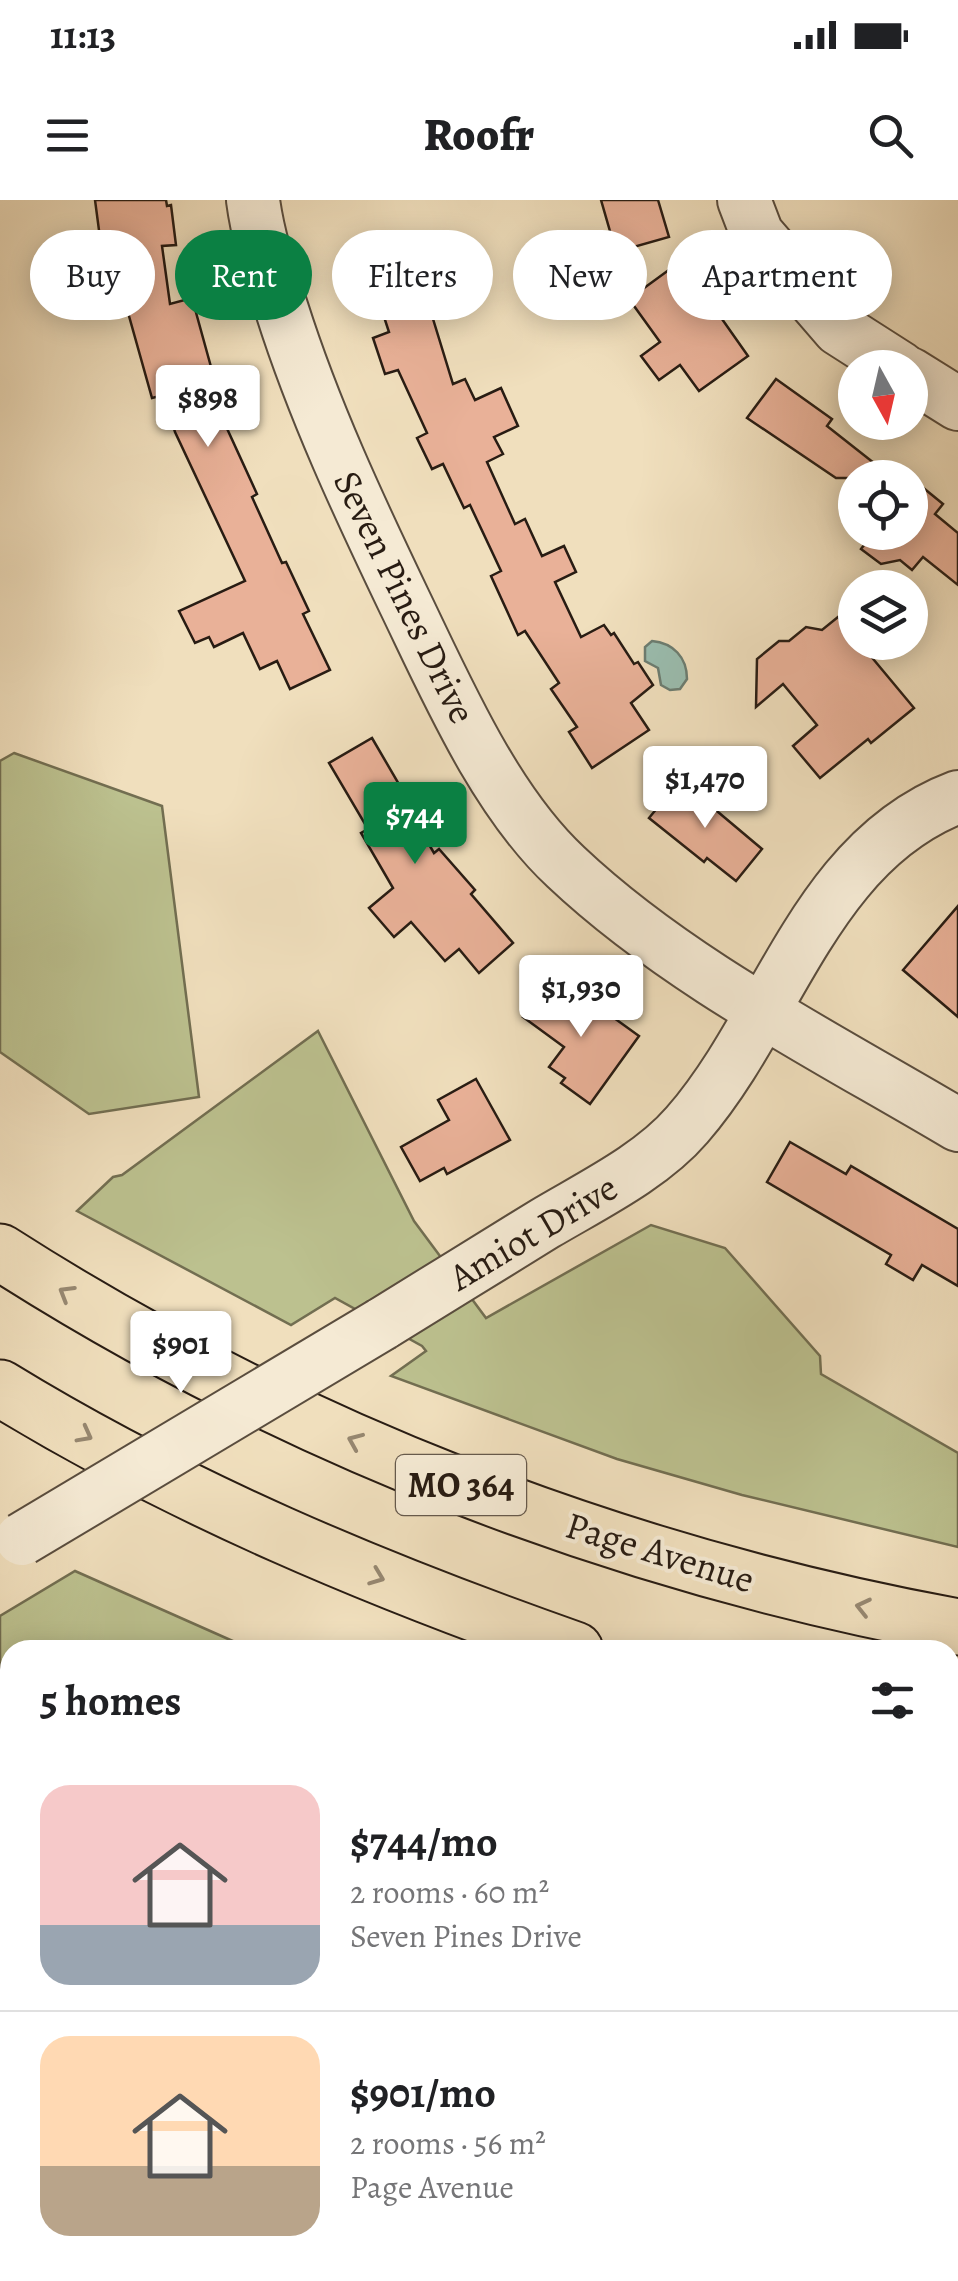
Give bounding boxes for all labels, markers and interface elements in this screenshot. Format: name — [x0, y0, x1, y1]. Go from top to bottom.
text: 11:13 — [50, 9, 116, 61]
text: Roofr — [424, 104, 534, 166]
icon: menu — [40, 108, 95, 163]
icon: search — [863, 108, 918, 163]
chip: Buy — [30, 230, 155, 320]
chip: Rent — [175, 230, 312, 320]
chip: Filters — [332, 230, 493, 320]
chip: New — [513, 230, 647, 320]
chip: Apartment — [667, 230, 892, 320]
north arrow — [838, 350, 928, 440]
map controls — [838, 350, 928, 660]
pin: $898 — [149, 365, 267, 450]
text: $898 — [178, 375, 238, 419]
button: locate — [838, 460, 928, 550]
street label: Seven Pines Drive — [321, 462, 489, 732]
button: layers — [838, 570, 928, 660]
pin: $1,470 — [624, 746, 786, 831]
text: $1,470 — [665, 756, 745, 800]
pin: $744 — [356, 782, 474, 867]
text: $744 — [386, 792, 444, 836]
pin: $1,930 — [500, 955, 662, 1040]
text: $1,930 — [541, 965, 621, 1009]
street label: Amiot Drive — [438, 1161, 627, 1303]
one-way arrow — [59, 1286, 77, 1305]
pin: $901 — [122, 1311, 240, 1396]
text: $901 — [152, 1321, 210, 1365]
one-way arrow — [75, 1423, 93, 1442]
one-way arrow — [347, 1433, 365, 1453]
road number: MO 364 — [396, 1455, 526, 1515]
street label: Page Avenue — [559, 1499, 761, 1605]
one-way arrow — [368, 1566, 385, 1586]
one-way arrow — [855, 1598, 872, 1619]
text: 5 homes — [40, 1672, 181, 1729]
icon: filters — [865, 1673, 920, 1728]
text: $744/mo — [350, 1813, 498, 1870]
icon: home — [120, 1825, 240, 1945]
text: 2 rooms · 60 m² — [350, 1870, 549, 1914]
text: Seven Pines Drive — [350, 1914, 582, 1958]
text: $901/mo — [350, 2064, 496, 2121]
icon: home — [120, 2076, 240, 2196]
text: 2 rooms · 56 m² — [350, 2121, 546, 2165]
text: Page Avenue — [350, 2165, 514, 2209]

